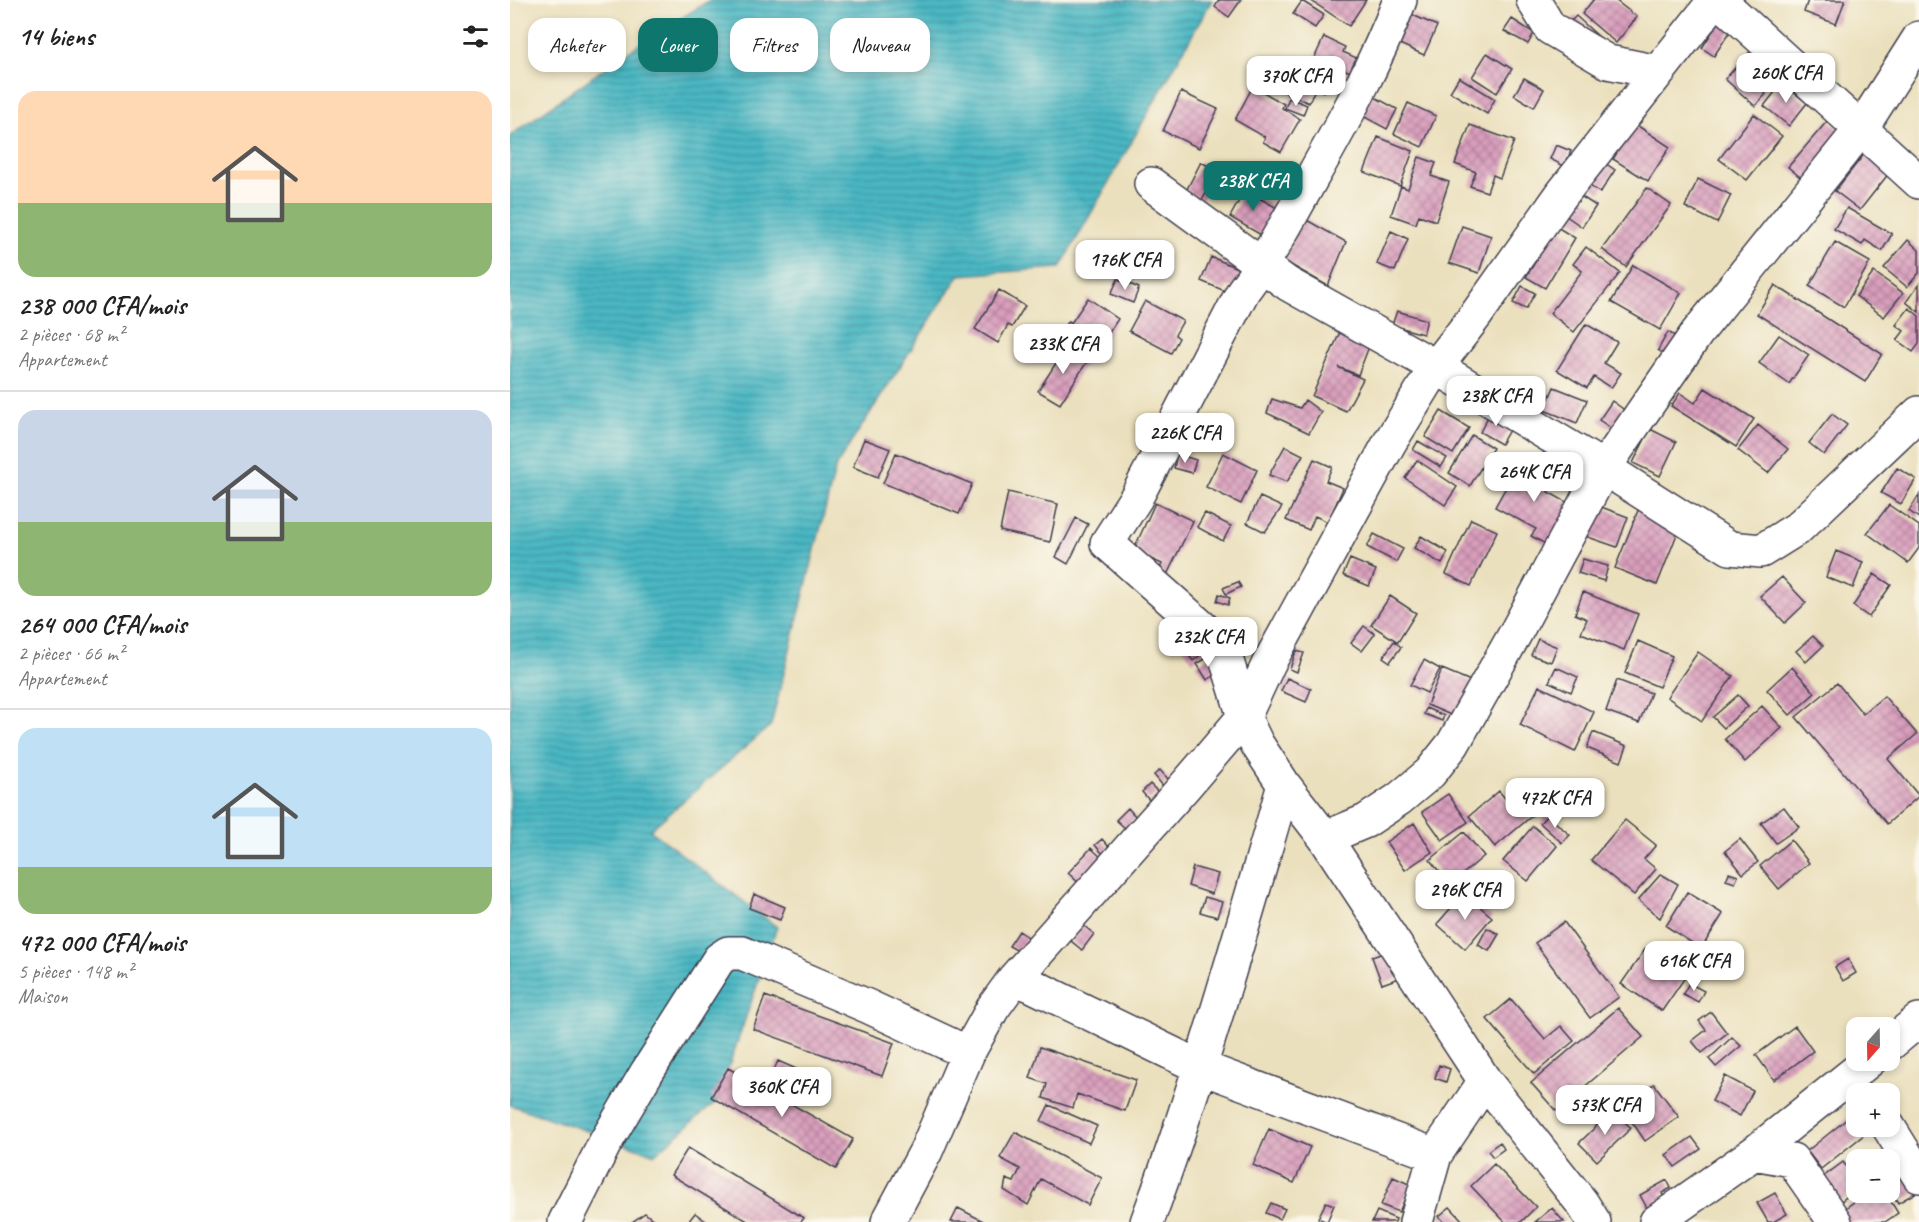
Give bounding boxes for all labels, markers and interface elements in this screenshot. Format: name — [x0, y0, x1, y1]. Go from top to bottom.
chip: Acheter — [528, 18, 626, 72]
chip: Louer — [638, 18, 718, 72]
chip: Filtres — [730, 18, 818, 72]
chip: Nouveau — [830, 18, 930, 72]
text: 14 biens — [18, 20, 94, 53]
icon: filters — [459, 20, 492, 53]
pin: 260K CFA — [1724, 53, 1848, 104]
pin: 370K CFA — [1234, 56, 1358, 107]
text: 260K CFA — [1750, 60, 1822, 85]
text: 370K CFA — [1261, 63, 1331, 88]
icon: home — [201, 130, 309, 238]
pin: 238K CFA — [1191, 161, 1315, 212]
text: 238K CFA — [1218, 168, 1288, 193]
pin: 176K CFA — [1063, 240, 1187, 291]
text: 176K CFA — [1089, 247, 1161, 272]
text: 238 000 CFA/mois — [18, 289, 186, 322]
text: 2 pièces · 68 m² — [18, 322, 124, 347]
pin: 233K CFA — [1001, 324, 1125, 375]
text: 233K CFA — [1028, 331, 1098, 356]
text: Appartement — [18, 347, 107, 372]
pin: 238K CFA — [1434, 376, 1558, 427]
text: 238K CFA — [1461, 383, 1531, 408]
pin: 226K CFA — [1123, 413, 1247, 464]
text: 226K CFA — [1149, 420, 1221, 445]
icon: home — [201, 449, 309, 557]
pin: 264K CFA — [1472, 452, 1596, 503]
text: 264K CFA — [1498, 459, 1570, 484]
text: 264 000 CFA/mois — [18, 608, 186, 641]
pin: 232K CFA — [1146, 617, 1270, 668]
text: 232K CFA — [1173, 624, 1243, 649]
text: 2 pièces · 66 m² — [18, 641, 124, 666]
text: Appartement — [18, 666, 107, 691]
icon: home — [201, 767, 309, 875]
pin: 472K CFA — [1493, 778, 1617, 829]
text: 472K CFA — [1520, 785, 1590, 810]
pin: 296K CFA — [1403, 870, 1527, 921]
text: 296K CFA — [1429, 877, 1501, 902]
text: 472 000 CFA/mois — [18, 926, 186, 959]
pin: 616K CFA — [1632, 941, 1756, 992]
text: 616K CFA — [1658, 948, 1730, 973]
text: 5 pièces · 148 m² — [18, 959, 133, 984]
text: Maison — [18, 984, 68, 1009]
north arrow — [1846, 1017, 1900, 1071]
map controls — [1846, 1017, 1900, 1203]
pin: 360K CFA — [720, 1067, 844, 1118]
text: 360K CFA — [746, 1074, 818, 1099]
button: + — [1846, 1083, 1900, 1137]
pin: 573K CFA — [1543, 1085, 1667, 1136]
text: 573K CFA — [1570, 1092, 1640, 1117]
button: − — [1846, 1149, 1900, 1203]

